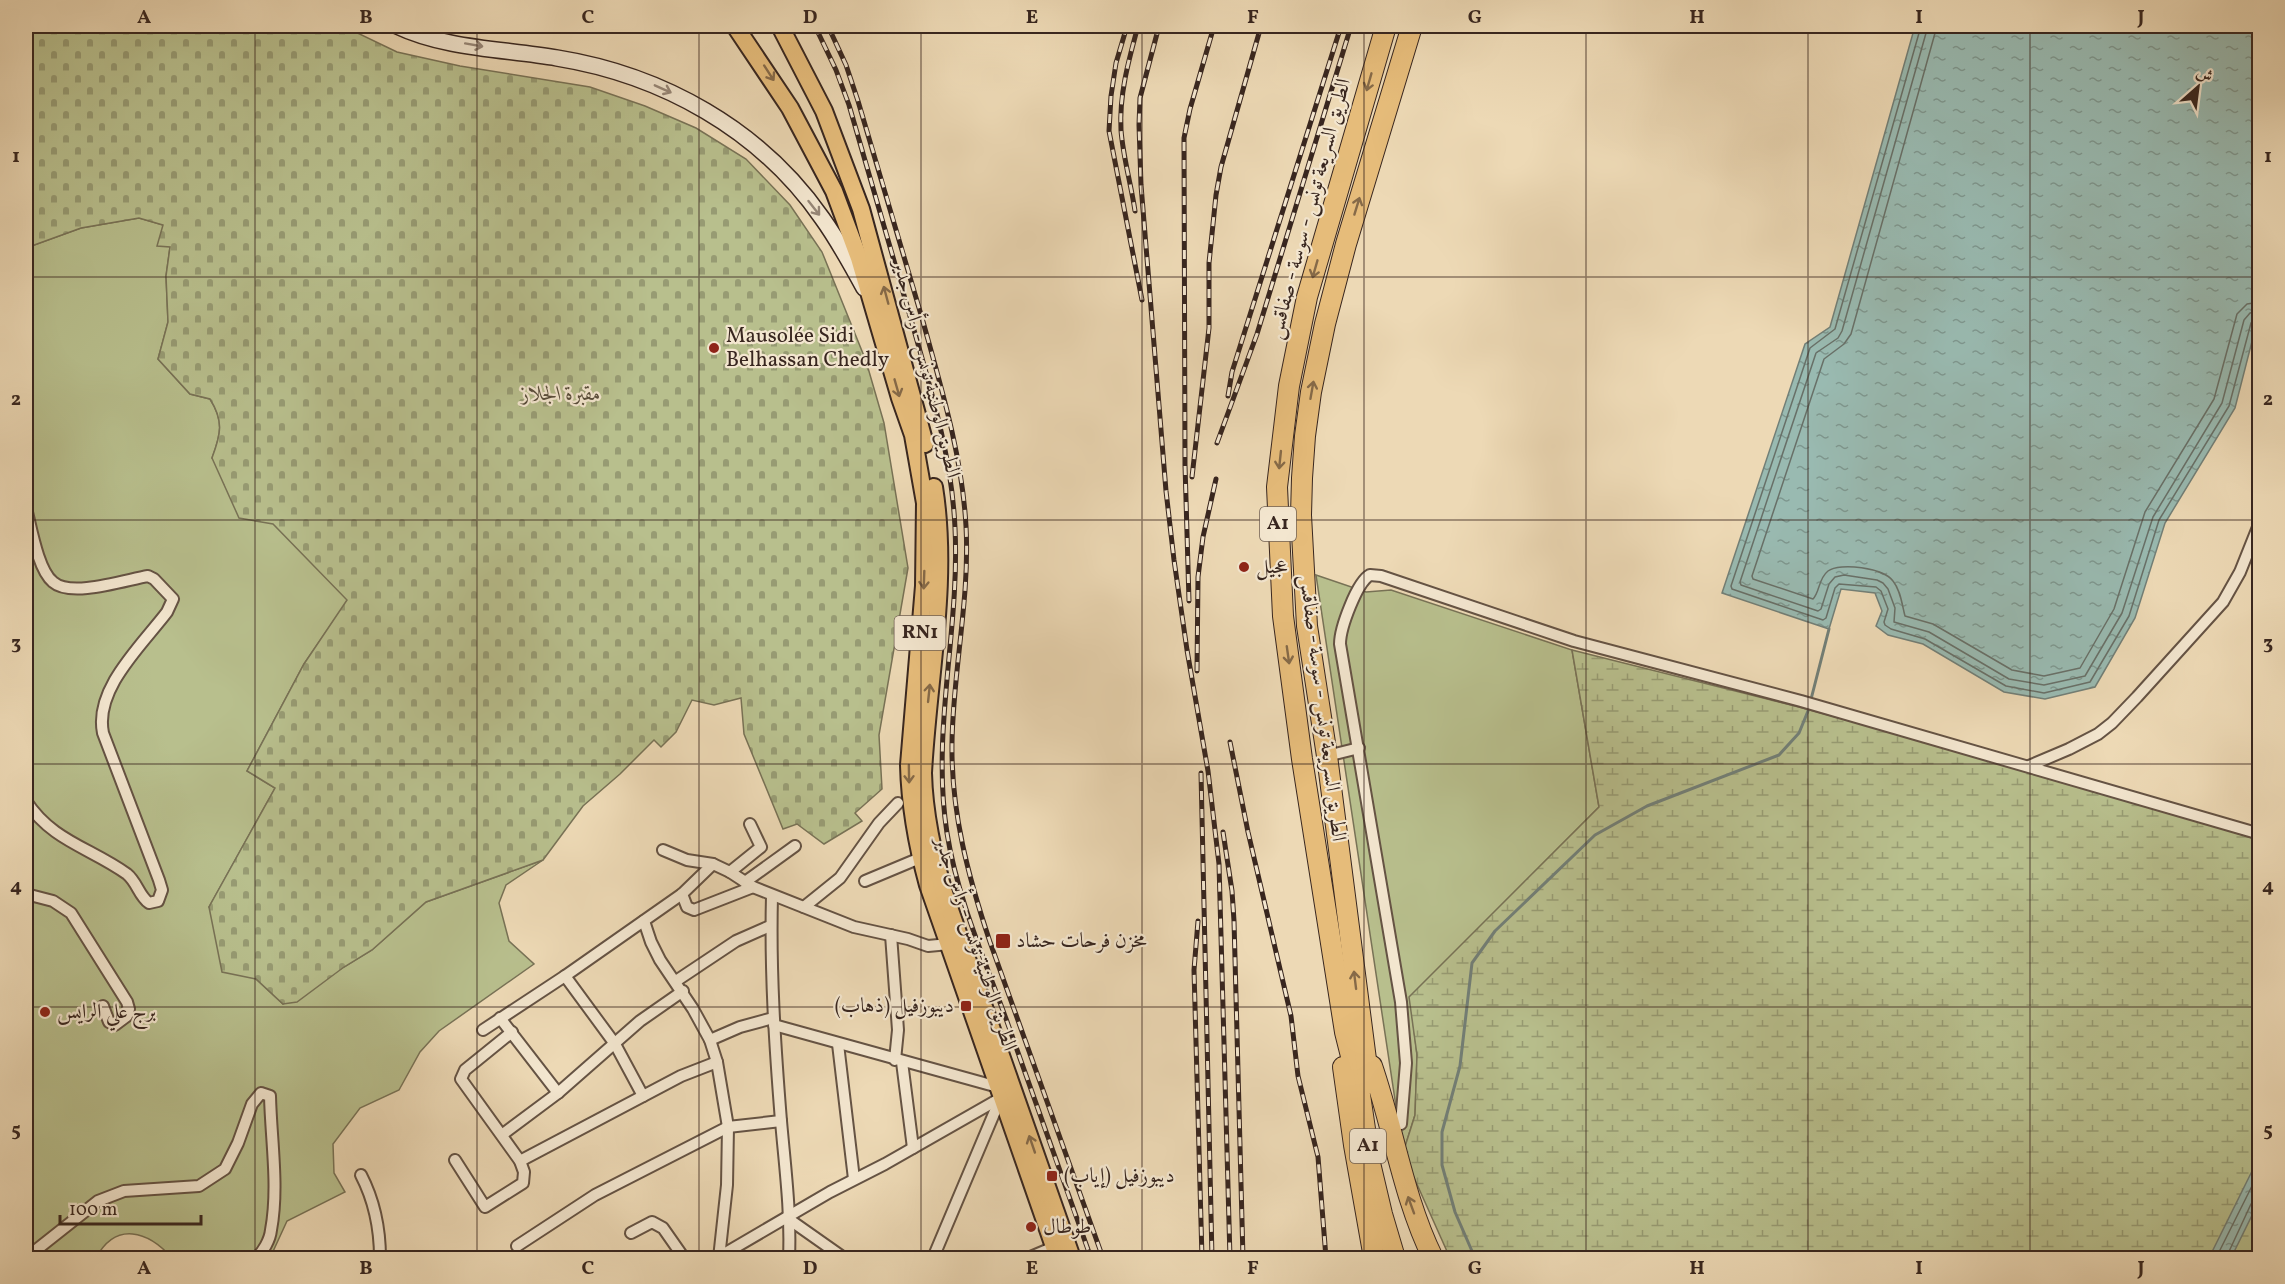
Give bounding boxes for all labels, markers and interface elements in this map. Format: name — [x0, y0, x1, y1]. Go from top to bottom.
text: A — [137, 4, 151, 32]
text: B — [359, 4, 373, 32]
text: C — [582, 4, 595, 32]
text: D — [803, 4, 817, 32]
text: E — [1026, 4, 1038, 32]
text: F — [1247, 4, 1259, 32]
text: G — [1468, 4, 1482, 32]
text: H — [1689, 4, 1705, 32]
text: I — [1915, 4, 1923, 32]
text: J — [2136, 4, 2145, 32]
one-way arrow — [463, 40, 483, 51]
north arrow — [2168, 57, 2228, 117]
text: ش — [2192, 62, 2216, 89]
one-way arrow — [762, 65, 775, 82]
one-way arrow — [1363, 72, 1375, 91]
street label: الطريق السريعة تونس - سوسة - صفاقس — [1261, 75, 1359, 343]
one-way arrow — [653, 84, 671, 95]
text: 1 — [12, 143, 20, 171]
text: 1 — [2264, 143, 2272, 171]
one-way arrow — [1352, 197, 1363, 216]
one-way arrow — [808, 200, 821, 216]
street label: الطريق الوطنية تونس - رأس جدير — [884, 255, 969, 481]
one-way arrow — [1309, 259, 1320, 278]
one-way arrow — [879, 286, 891, 305]
place label: Mausolée Sidi Belhassan Chedly — [726, 322, 890, 375]
marker: Mausolée Sidi Belhassan Chedly — [707, 341, 721, 355]
one-way arrow — [892, 379, 903, 398]
park label: مقبرة الجلاز — [519, 380, 601, 409]
one-way arrow — [1307, 380, 1318, 400]
text: 2 — [11, 386, 21, 414]
text: 2 — [2263, 386, 2273, 414]
one-way arrow — [1274, 450, 1285, 470]
road number: A1 — [1260, 507, 1296, 541]
place label: عجيل — [1256, 553, 1288, 582]
marker: عجيل — [1237, 560, 1251, 574]
one-way arrow — [918, 569, 930, 589]
street label: الطريق السريعة تونس - سوسة - صفاقس — [1291, 573, 1353, 843]
road number: RN1 — [894, 616, 946, 650]
text: 3 — [11, 630, 21, 658]
text: 3 — [2263, 630, 2273, 658]
one-way arrow — [1283, 644, 1294, 664]
one-way arrow — [924, 684, 935, 704]
one-way arrow — [903, 763, 915, 783]
street label: الطريق الوطنية تونس - رأس جدير — [926, 831, 1025, 1055]
text: 4 — [10, 873, 22, 901]
text: 4 — [2262, 873, 2274, 901]
place label: مخزن فرحات حشاد — [1016, 927, 1147, 956]
marker: مخزن فرحات حشاد — [994, 932, 1012, 950]
one-way arrow — [1350, 970, 1361, 990]
place label: ديبوزفيل (ذهاب) — [835, 992, 954, 1021]
place label: برج علي الرايس — [57, 998, 156, 1031]
marker: ديبوزفيل (ذهاب) — [959, 999, 973, 1013]
marker: برج علي الرايس — [38, 1005, 52, 1019]
text: 5 — [11, 1117, 21, 1145]
text: 5 — [2263, 1117, 2273, 1145]
road number: A1 — [1350, 1129, 1386, 1163]
one-way arrow — [1026, 1135, 1037, 1154]
place label: ديبوزفيل (إياب) — [1064, 1162, 1175, 1191]
marker: ديبوزفيل (إياب) — [1045, 1169, 1059, 1183]
scale bar — [60, 1188, 201, 1226]
one-way arrow — [1405, 1196, 1416, 1214]
text: 100 m — [69, 1198, 118, 1223]
place label: طوطال — [1043, 1213, 1092, 1242]
marker: طوطال — [1024, 1220, 1038, 1234]
text: A — [137, 1255, 151, 1283]
text: B — [359, 1255, 373, 1283]
text: C — [582, 1255, 595, 1283]
text: D — [803, 1255, 817, 1283]
text: E — [1026, 1255, 1038, 1283]
text: F — [1247, 1255, 1259, 1283]
text: G — [1468, 1255, 1482, 1283]
text: H — [1689, 1255, 1705, 1283]
text: I — [1915, 1255, 1923, 1283]
text: J — [2136, 1255, 2145, 1283]

